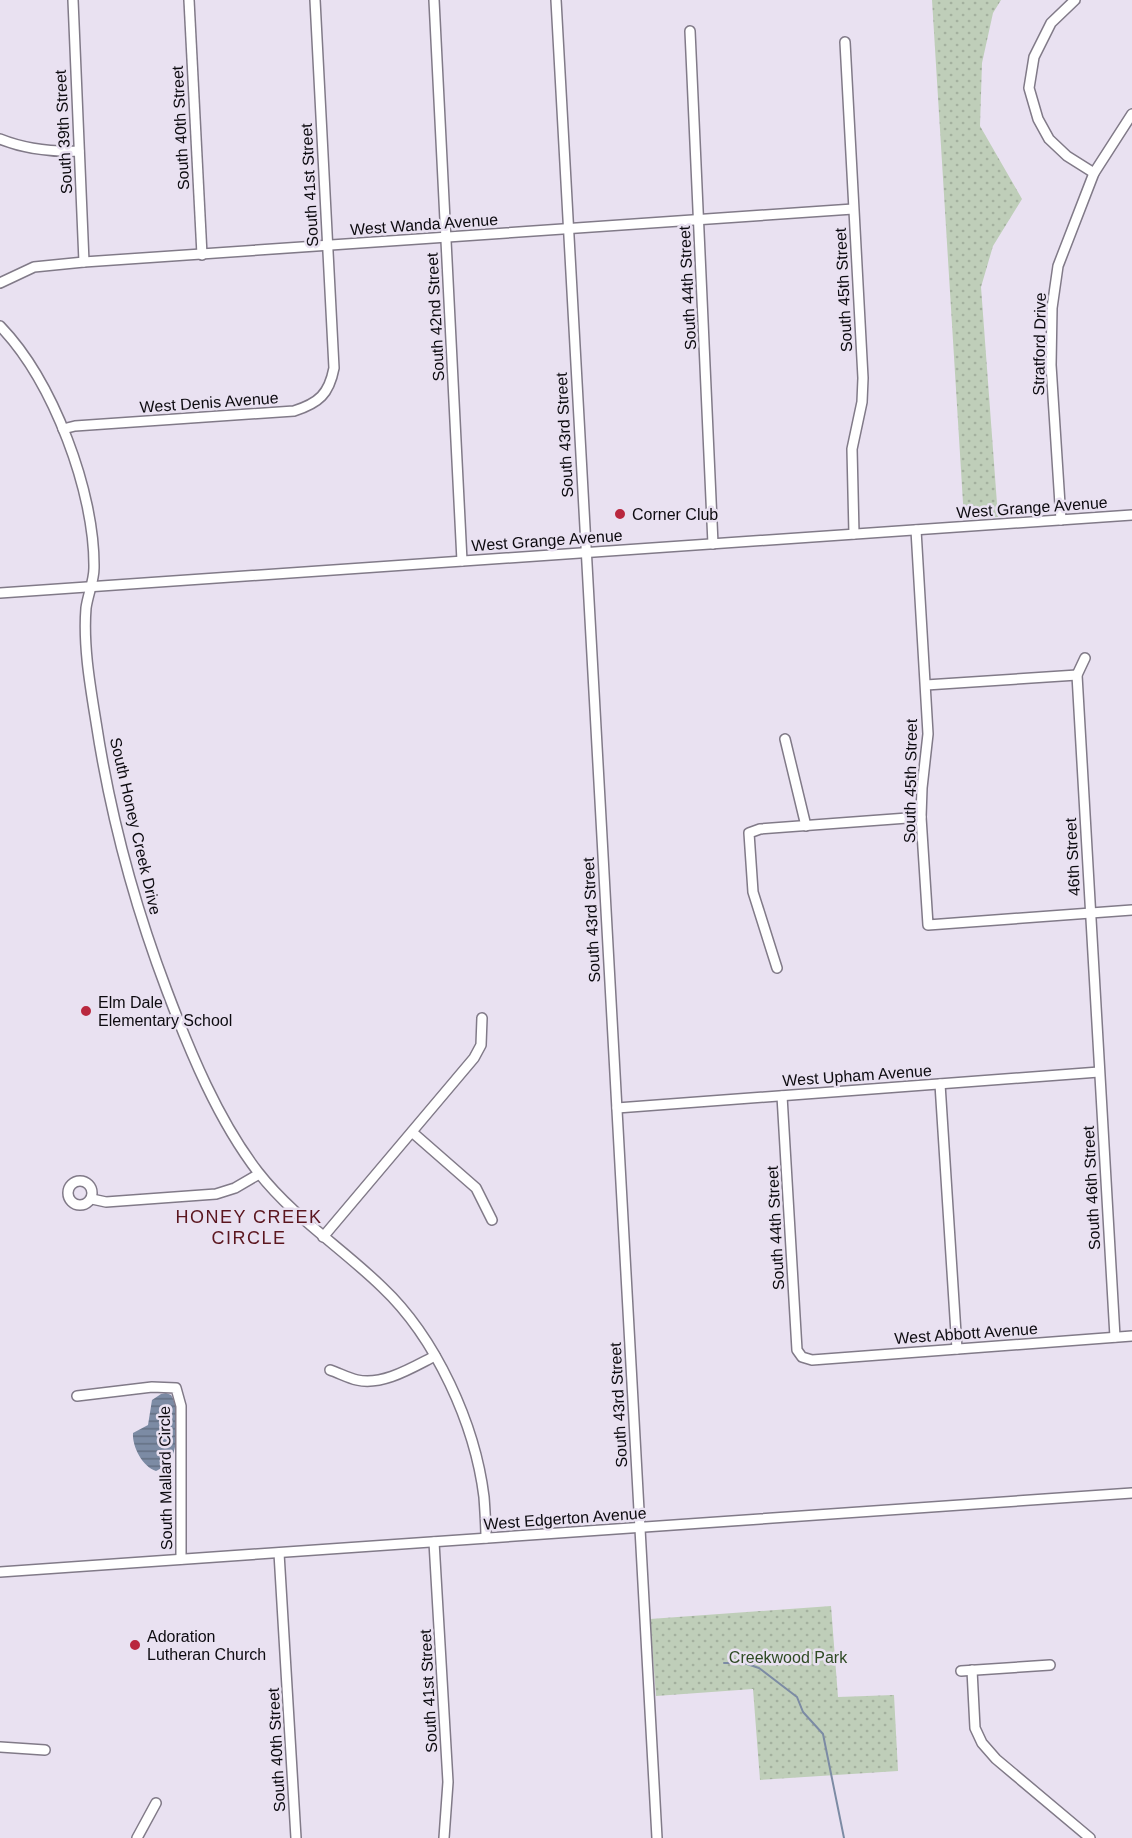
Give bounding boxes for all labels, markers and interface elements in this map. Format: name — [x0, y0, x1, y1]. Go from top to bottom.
street label: South 40th Street — [169, 65, 192, 191]
street label: South 39th Street — [52, 69, 75, 195]
street label: South 41st Street — [298, 122, 321, 247]
street label: West Wanda Avenue — [349, 211, 499, 238]
street label: South 44th Street — [676, 225, 699, 351]
street label: South 45th Street — [832, 227, 855, 353]
street label: South 42nd Street — [424, 252, 447, 382]
street label: Stratford Drive — [1030, 292, 1049, 396]
street label: South 43rd Street — [553, 371, 576, 498]
street label: West Denis Avenue — [139, 389, 279, 416]
street label: West Grange Avenue — [956, 494, 1108, 521]
place label: Corner Club — [632, 506, 718, 523]
marker: Corner Club — [613, 507, 627, 521]
street label: West Grange Avenue — [471, 527, 623, 554]
street label: South 45th Street — [901, 718, 920, 843]
street label: South Honey Creek Drive — [107, 736, 164, 917]
street label: 46th Street — [1062, 817, 1083, 897]
street label: South 43rd Street — [580, 856, 603, 983]
place label: Elm Dale Elementary School — [98, 994, 232, 1029]
marker: Elm Dale Elementary School — [79, 1004, 93, 1018]
street label: West Upham Avenue — [782, 1062, 932, 1089]
street label: South 46th Street — [1080, 1125, 1103, 1251]
street label: South 44th Street — [764, 1165, 787, 1291]
district label: HONEY CREEK CIRCLE — [175, 1207, 323, 1248]
street label: West Abbott Avenue — [894, 1320, 1038, 1347]
street label: South 43rd Street — [607, 1341, 630, 1468]
street label: South Mallard Circle — [156, 1406, 175, 1550]
street label: West Edgerton Avenue — [483, 1504, 647, 1533]
place label: Adoration Lutheran Church — [147, 1628, 266, 1663]
street label: South 41st Street — [417, 1628, 440, 1753]
marker: Adoration Lutheran Church — [128, 1638, 142, 1652]
park label: Creekwood Park — [729, 1649, 848, 1666]
street label: South 40th Street — [265, 1687, 288, 1813]

